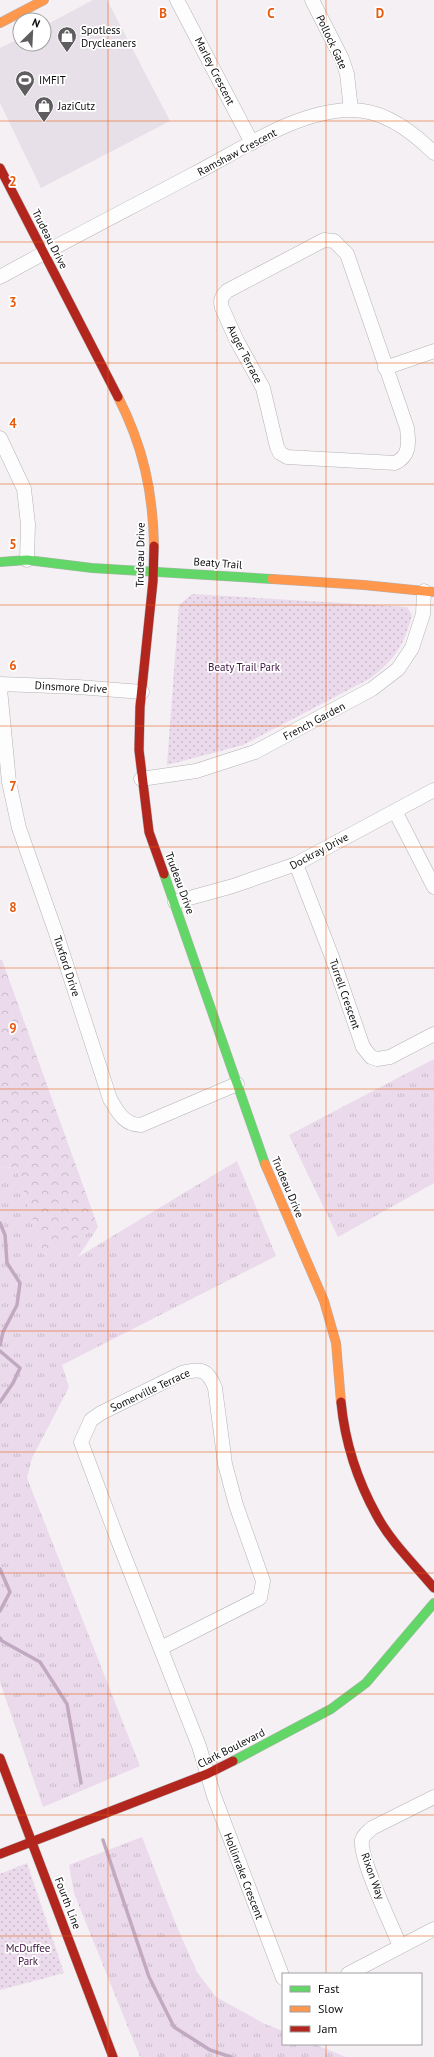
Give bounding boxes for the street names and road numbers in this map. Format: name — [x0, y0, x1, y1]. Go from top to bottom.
street label: Pollock Gate — [313, 13, 351, 72]
street label: Marley Crescent — [192, 35, 238, 107]
street label: Ramshaw Crescent — [195, 125, 279, 179]
street label: Trudeau Drive — [29, 207, 71, 272]
street label: Auger Terrace — [224, 322, 266, 386]
street label: Trudeau Drive — [132, 522, 148, 588]
street label: Beaty Trail — [193, 554, 244, 572]
street label: Dinsmore Drive — [34, 678, 108, 696]
street label: French Garden — [281, 699, 347, 743]
street label: Dockray Drive — [287, 829, 351, 872]
street label: Trudeau Drive — [162, 850, 198, 916]
street label: Tuxford Drive — [51, 934, 84, 999]
street label: Turrell Crescent — [326, 957, 364, 1031]
street label: Trudeau Drive — [269, 1154, 307, 1220]
street label: Somerville Terrace — [108, 1365, 192, 1415]
street label: Clark Boulevard — [195, 1725, 267, 1771]
street label: Hollinrake Crescent — [221, 1831, 267, 1922]
street label: Rixon Way — [358, 1851, 388, 1902]
street label: Fourth Line — [52, 1875, 84, 1931]

